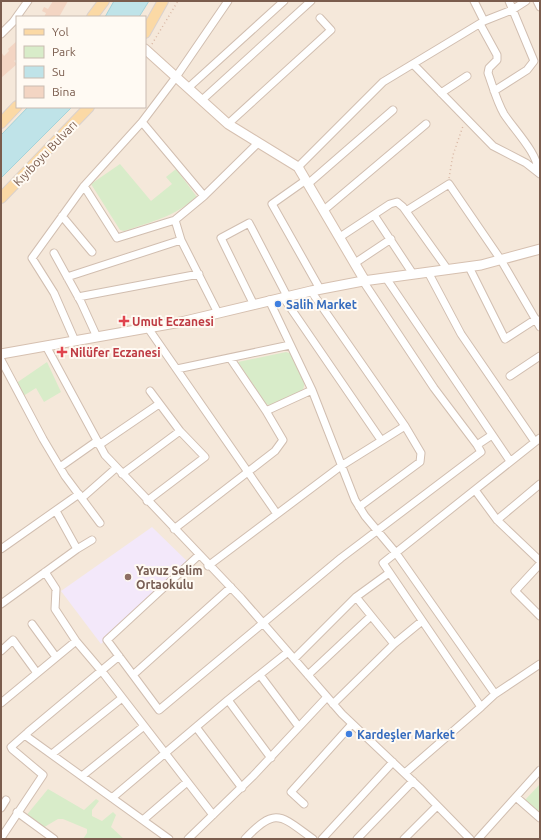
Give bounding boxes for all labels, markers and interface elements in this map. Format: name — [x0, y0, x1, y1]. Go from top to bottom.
legend — [16, 16, 146, 108]
text: Yol — [52, 25, 69, 38]
text: Park — [52, 45, 76, 58]
text: Su — [52, 65, 65, 78]
text: Bina — [52, 85, 76, 98]
street label: Kıyıboyu Bulvarı — [11, 118, 79, 188]
place label: Salih Market — [286, 298, 357, 311]
marker: Salih Market — [273, 299, 283, 309]
place label: Umut Eczanesi — [132, 315, 214, 328]
marker: Umut Eczanesi — [119, 316, 129, 326]
place label: Nilüfer Eczanesi — [70, 346, 161, 359]
marker: Nilüfer Eczanesi — [57, 347, 67, 357]
place label: Yavuz Selim Ortaokulu — [136, 564, 203, 591]
marker: Yavuz Selim Ortaokulu — [123, 572, 133, 582]
place label: Kardeşler Market — [357, 728, 455, 743]
marker: Kardeşler Market — [344, 729, 354, 739]

